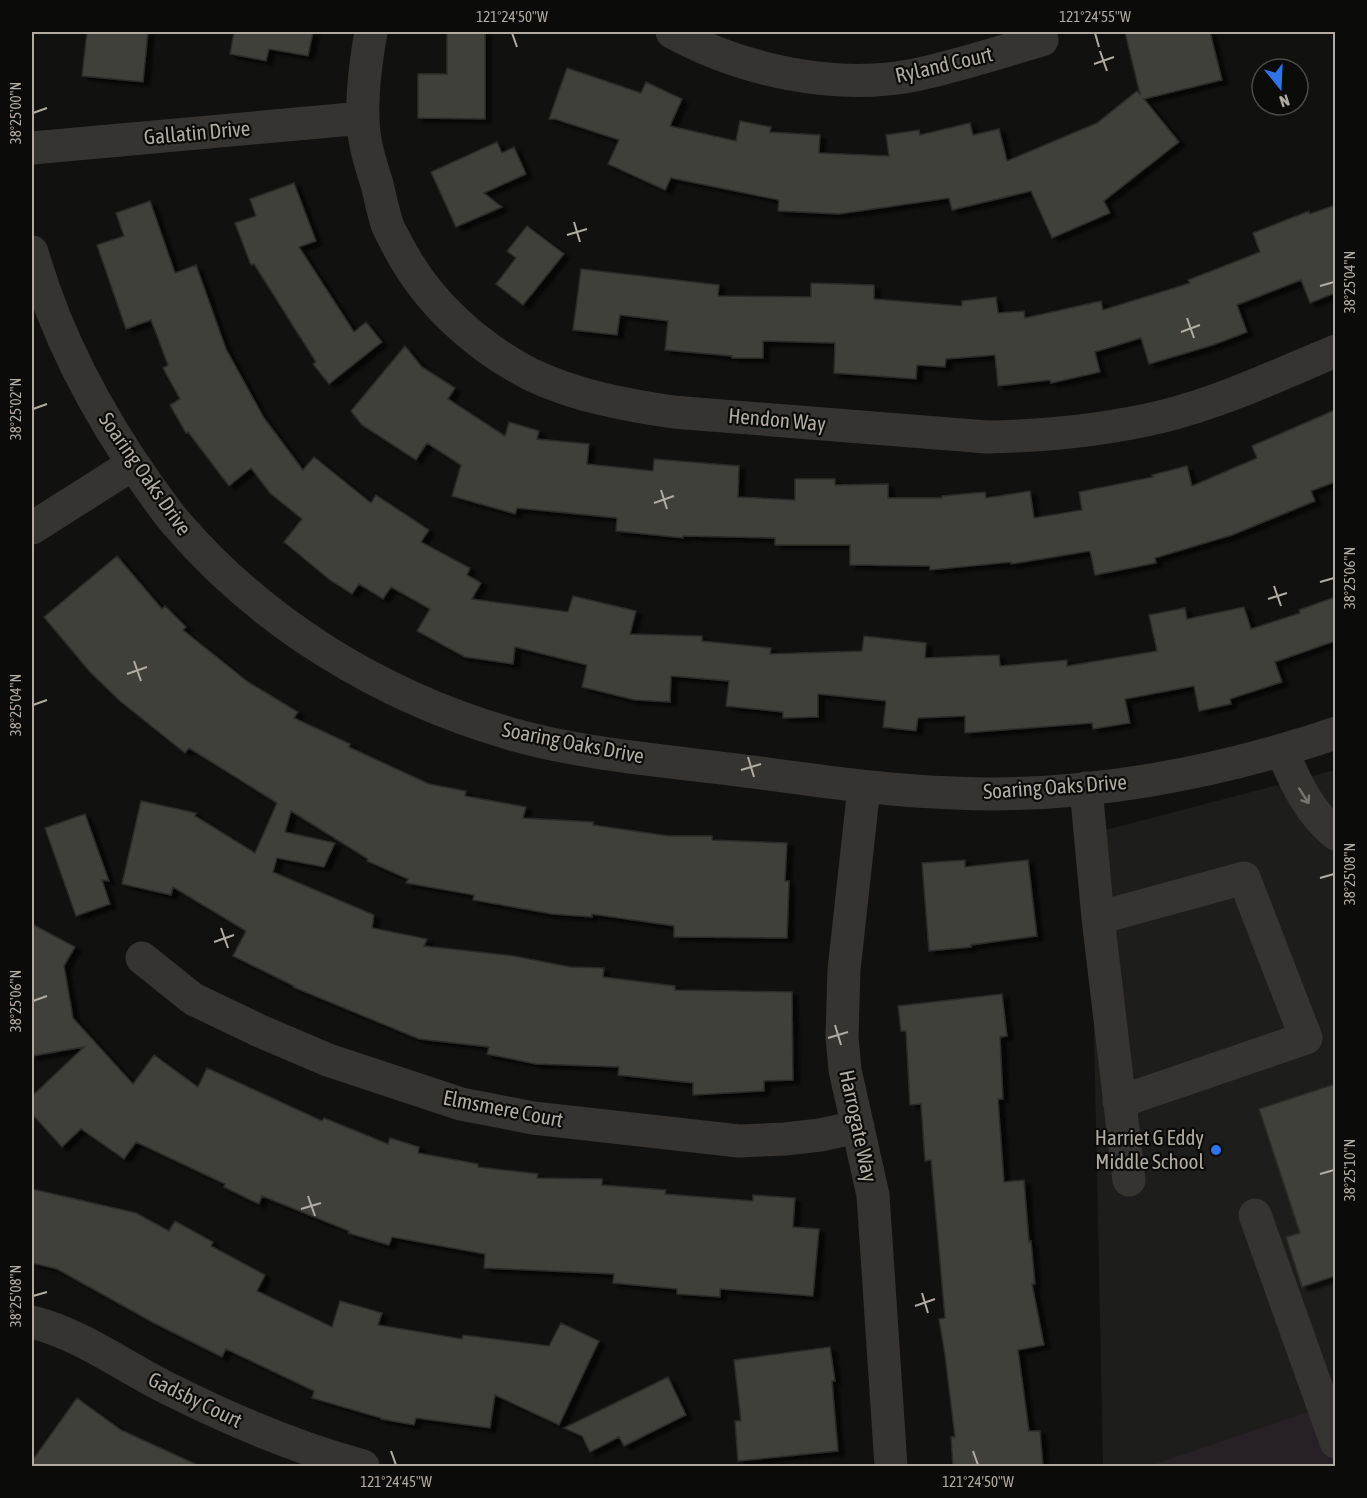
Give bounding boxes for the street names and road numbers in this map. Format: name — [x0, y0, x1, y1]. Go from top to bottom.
street label: Ryland Court — [893, 41, 995, 87]
street label: Gallatin Drive — [143, 115, 251, 149]
street label: Hendon Way — [727, 403, 827, 435]
street label: Soaring Oaks Drive — [95, 408, 197, 539]
street label: Soaring Oaks Drive — [500, 717, 646, 768]
street label: Soaring Oaks Drive — [982, 769, 1128, 803]
street label: Harrogate Way — [835, 1068, 883, 1184]
street label: Elmsmere Court — [441, 1085, 565, 1131]
street label: Gadsby Court — [145, 1366, 246, 1432]

